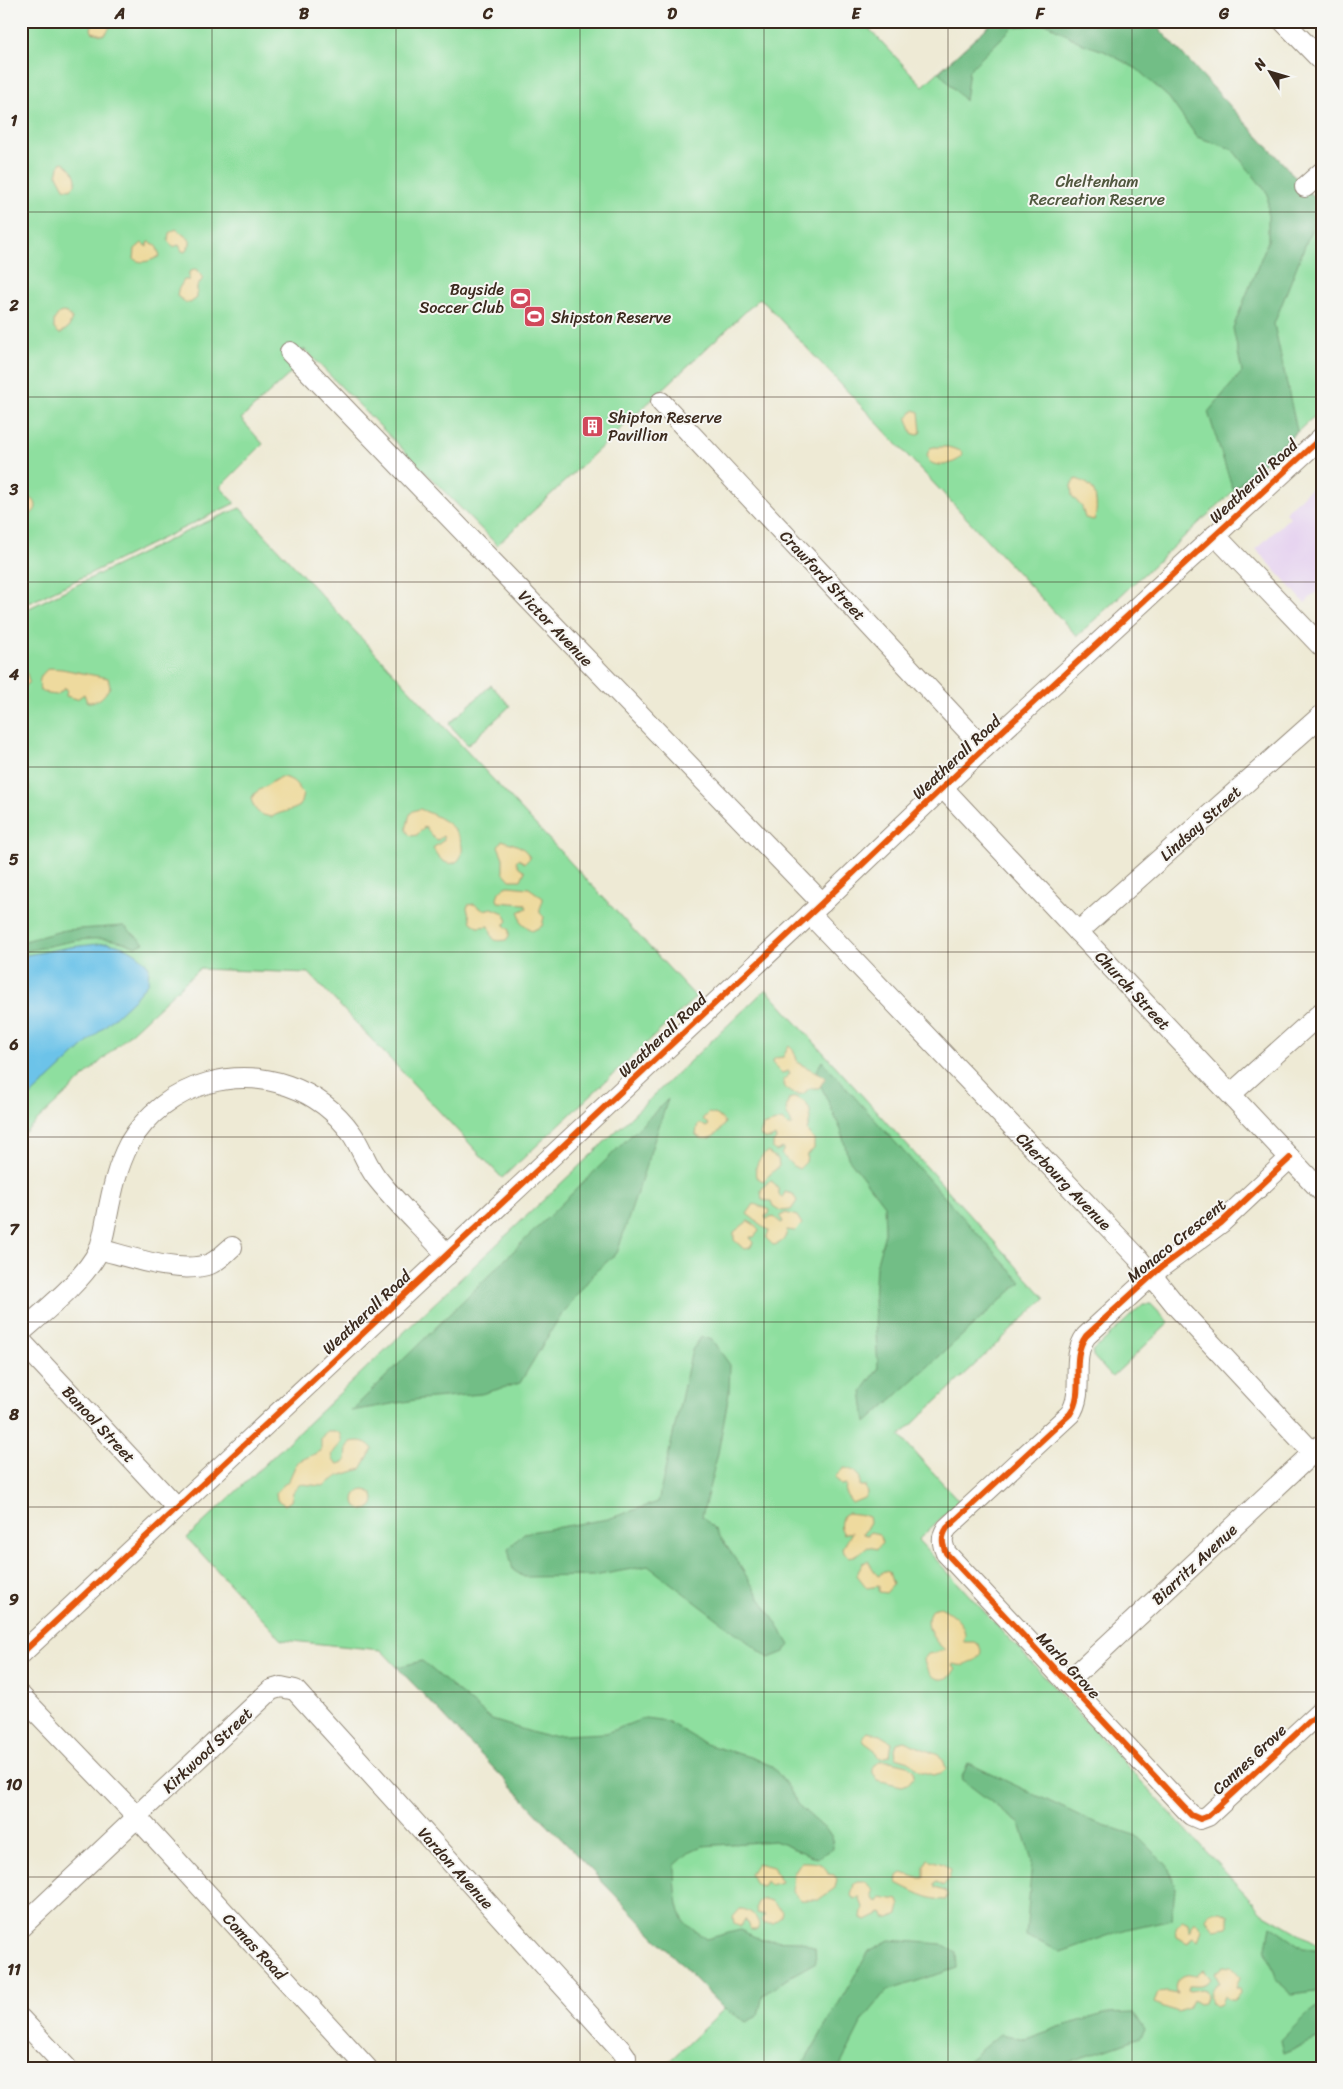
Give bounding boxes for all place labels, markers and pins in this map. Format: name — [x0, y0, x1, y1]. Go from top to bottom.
place label: Bayside Soccer Club — [419, 275, 504, 322]
sports icon: Bayside Soccer Club — [508, 286, 532, 310]
place label: Shipston Reserve — [551, 303, 671, 332]
sports icon: Shipston Reserve — [523, 305, 547, 329]
place label: Shipton Reserve Pavillion — [608, 403, 722, 450]
building icon: Shipton Reserve Pavillion — [580, 414, 604, 438]

